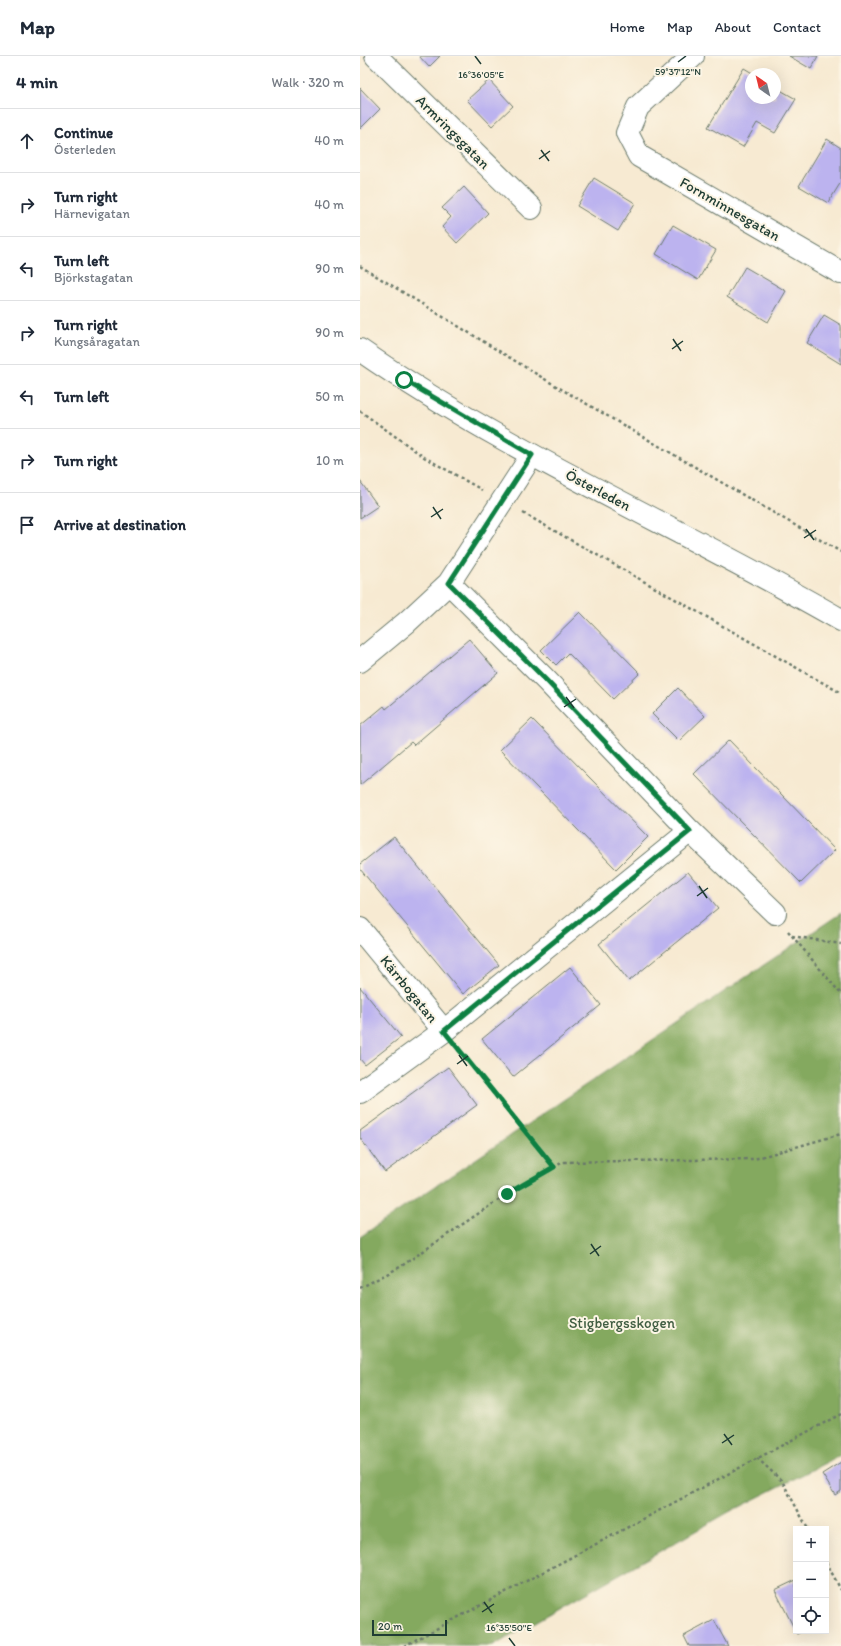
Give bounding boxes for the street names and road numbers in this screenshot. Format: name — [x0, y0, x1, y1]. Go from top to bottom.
street label: Armringsgatan — [412, 91, 494, 173]
street label: Fornminnesgatan — [677, 173, 784, 245]
street label: Österleden — [562, 465, 634, 515]
street label: Kärrbogatan — [376, 952, 442, 1027]

